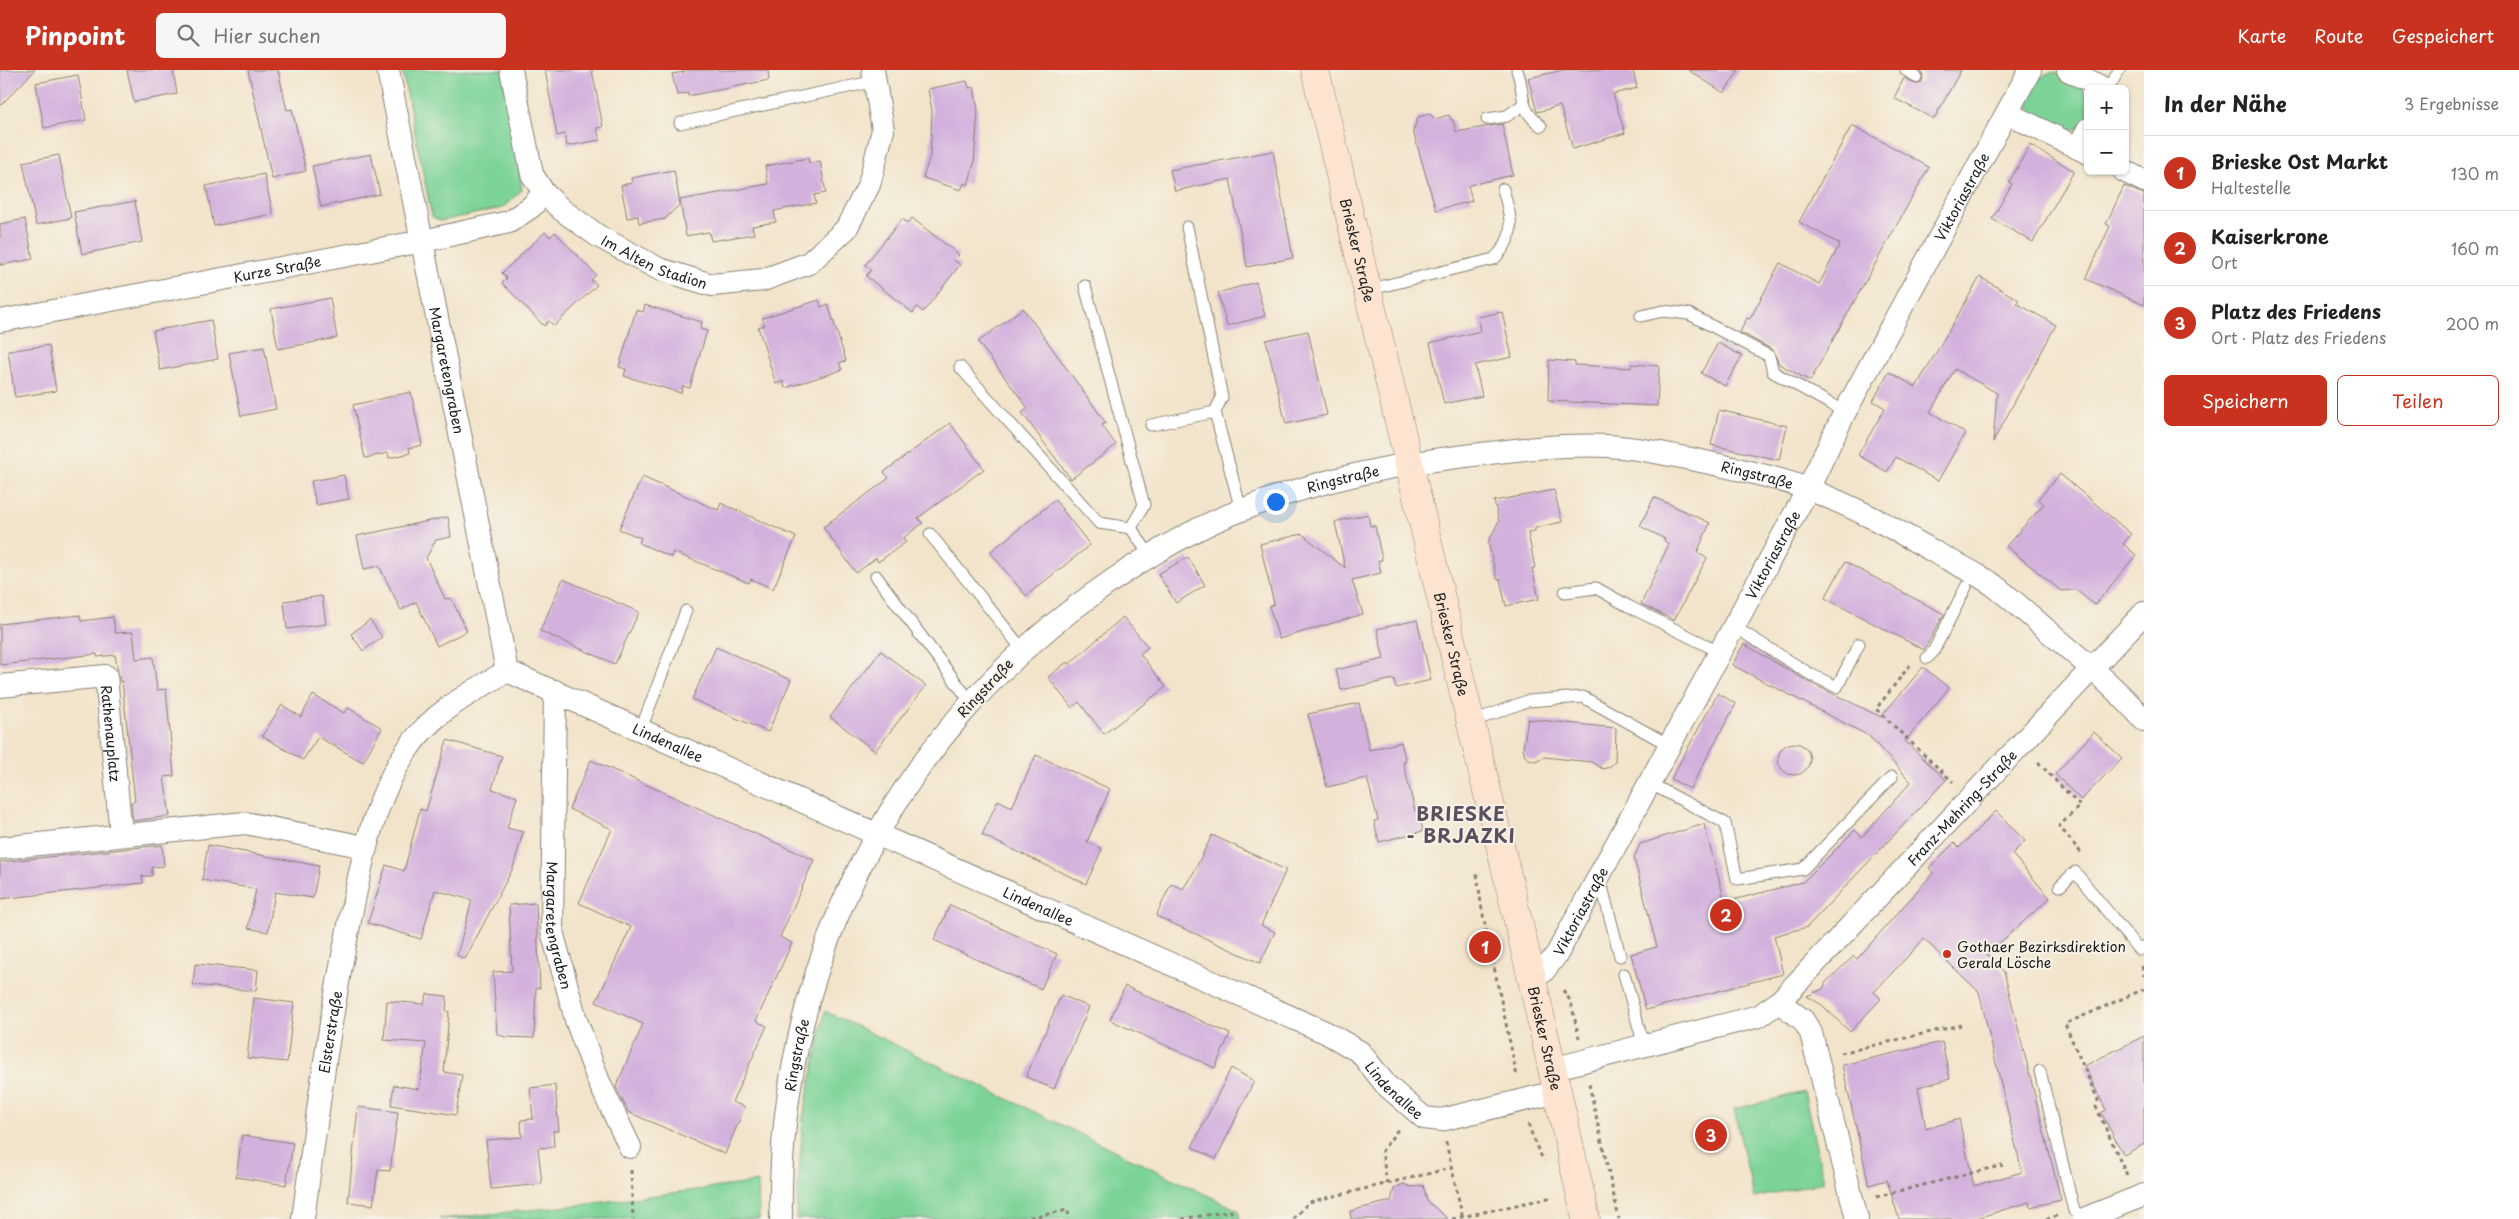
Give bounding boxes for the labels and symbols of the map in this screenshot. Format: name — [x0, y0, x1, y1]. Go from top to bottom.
street label: Viktoriastraße — [1929, 149, 1994, 244]
street label: Briesker Straße — [1335, 196, 1380, 304]
street label: Im Alten Stadion — [598, 229, 710, 294]
street label: Kurze Straße — [232, 250, 323, 287]
street label: Margaretengraben — [425, 305, 470, 436]
street label: Ringstraße — [1719, 455, 1796, 494]
street label: Ringstraße — [1304, 459, 1381, 498]
your location — [1263, 489, 1289, 515]
street label: Viktoriastraße — [1740, 507, 1805, 603]
street label: Briesker Straße — [1429, 590, 1475, 698]
street label: Ringstraße — [952, 654, 1018, 722]
street label: Rathenauplatz — [96, 684, 126, 783]
street label: Lindenallee — [629, 717, 707, 767]
street label: Franz-Mehring-Straße — [1902, 745, 2021, 870]
district label: BRIESKE - BRJAZKI — [1406, 799, 1516, 849]
street label: Margaretengraben — [541, 861, 578, 991]
street label: Viktoriastraße — [1548, 863, 1613, 959]
street label: Lindenallee — [1000, 881, 1077, 931]
pin: 2 — [1710, 896, 1742, 934]
pin: 1 — [1469, 928, 1501, 966]
place label: Gothaer Bezirksdirektion Gerald Lösche — [1957, 936, 2126, 973]
marker: Gothaer Bezirksdirektion Gerald Lösche — [1941, 948, 1953, 960]
street label: Briesker Straße — [1523, 984, 1567, 1092]
street label: Elsterstraße — [313, 989, 347, 1075]
street label: Ringstraße — [779, 1016, 814, 1093]
street label: Lindenallee — [1360, 1057, 1429, 1124]
pin: 3 — [1695, 1116, 1727, 1154]

